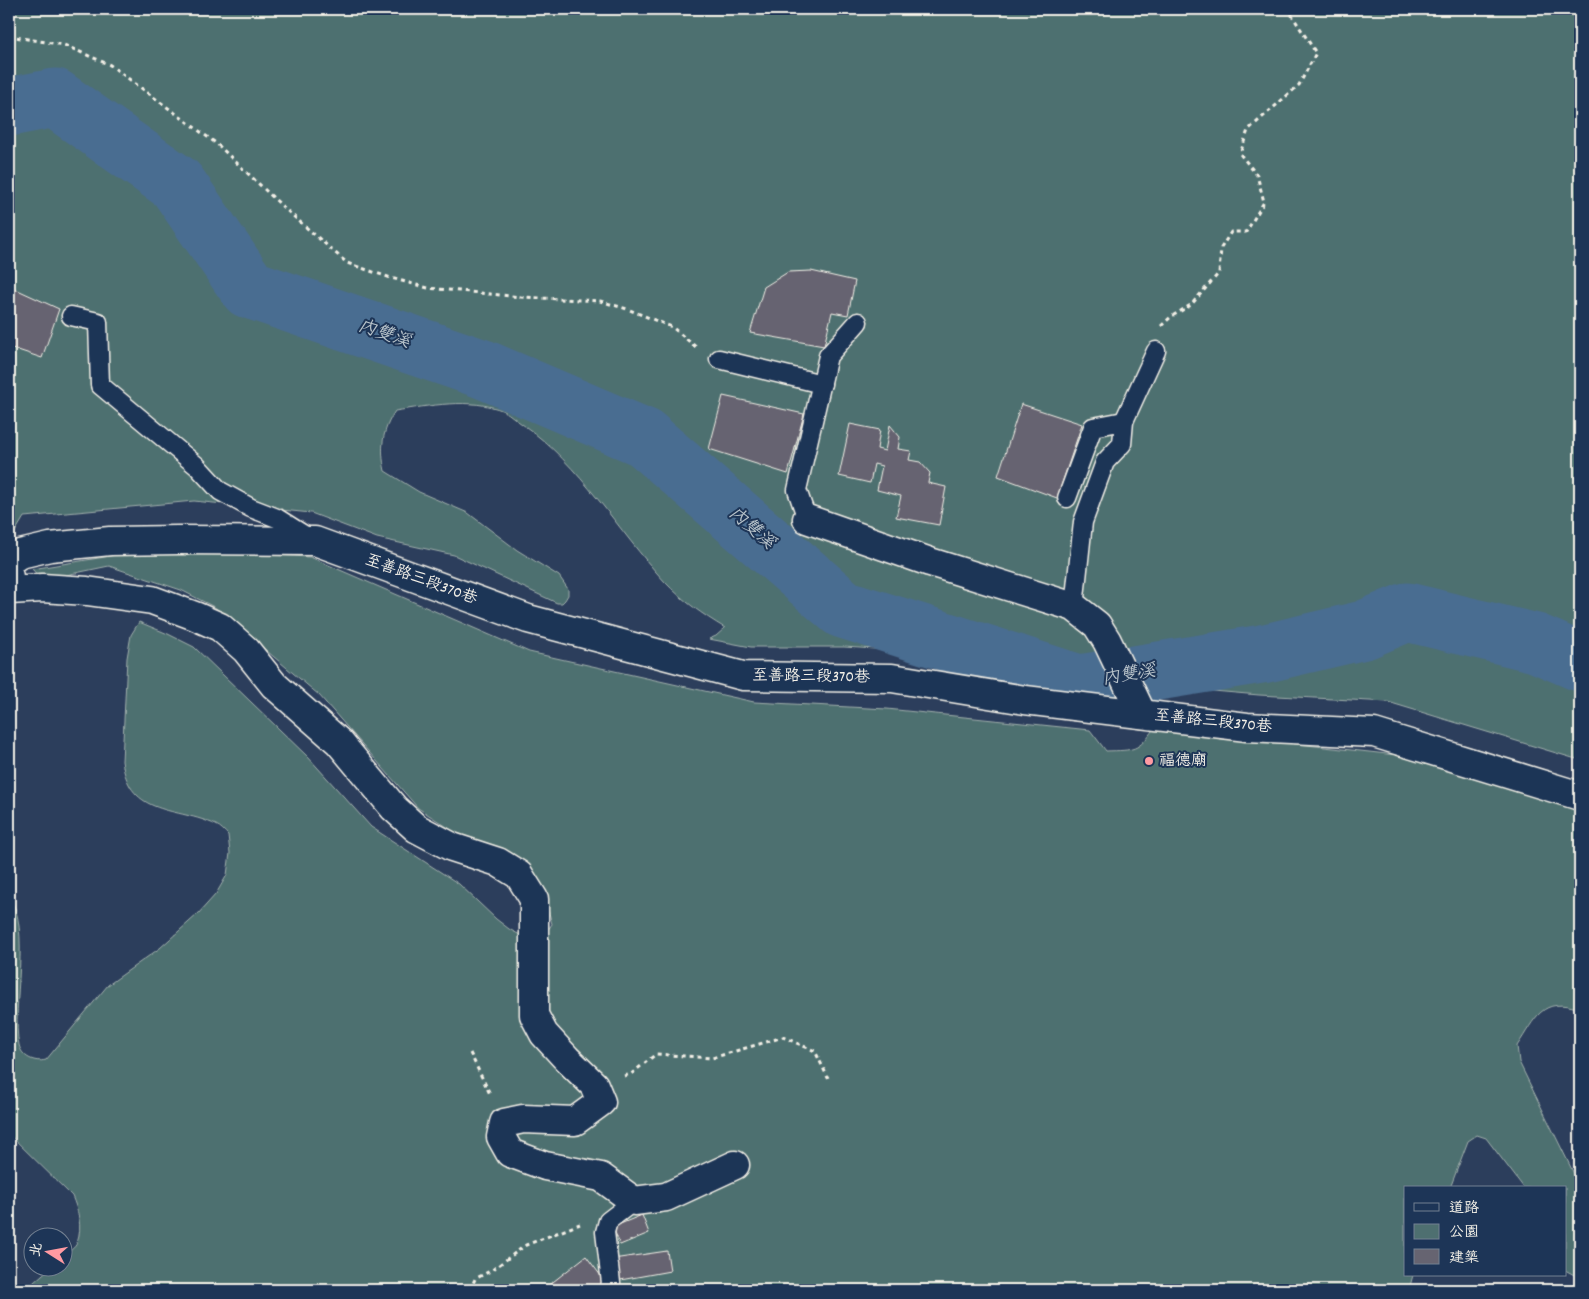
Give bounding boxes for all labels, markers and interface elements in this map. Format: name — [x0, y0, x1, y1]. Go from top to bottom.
water label: 內雙溪 — [354, 314, 415, 356]
water label: 內雙溪 — [722, 502, 780, 557]
street label: 至善路三段370巷 — [362, 549, 480, 611]
water label: 內雙溪 — [1100, 659, 1159, 693]
street label: 至善路三段370巷 — [752, 664, 870, 690]
street label: 至善路三段370巷 — [1153, 704, 1273, 740]
place label: 福德廟 — [1159, 750, 1207, 773]
marker: 福德廟 — [1143, 755, 1155, 767]
legend — [1404, 1186, 1566, 1276]
text: 道路 — [1449, 1198, 1479, 1220]
text: 公園 — [1449, 1222, 1479, 1244]
north arrow — [22, 1226, 72, 1276]
text: 北 — [26, 1241, 48, 1259]
text: 建築 — [1449, 1248, 1479, 1270]

